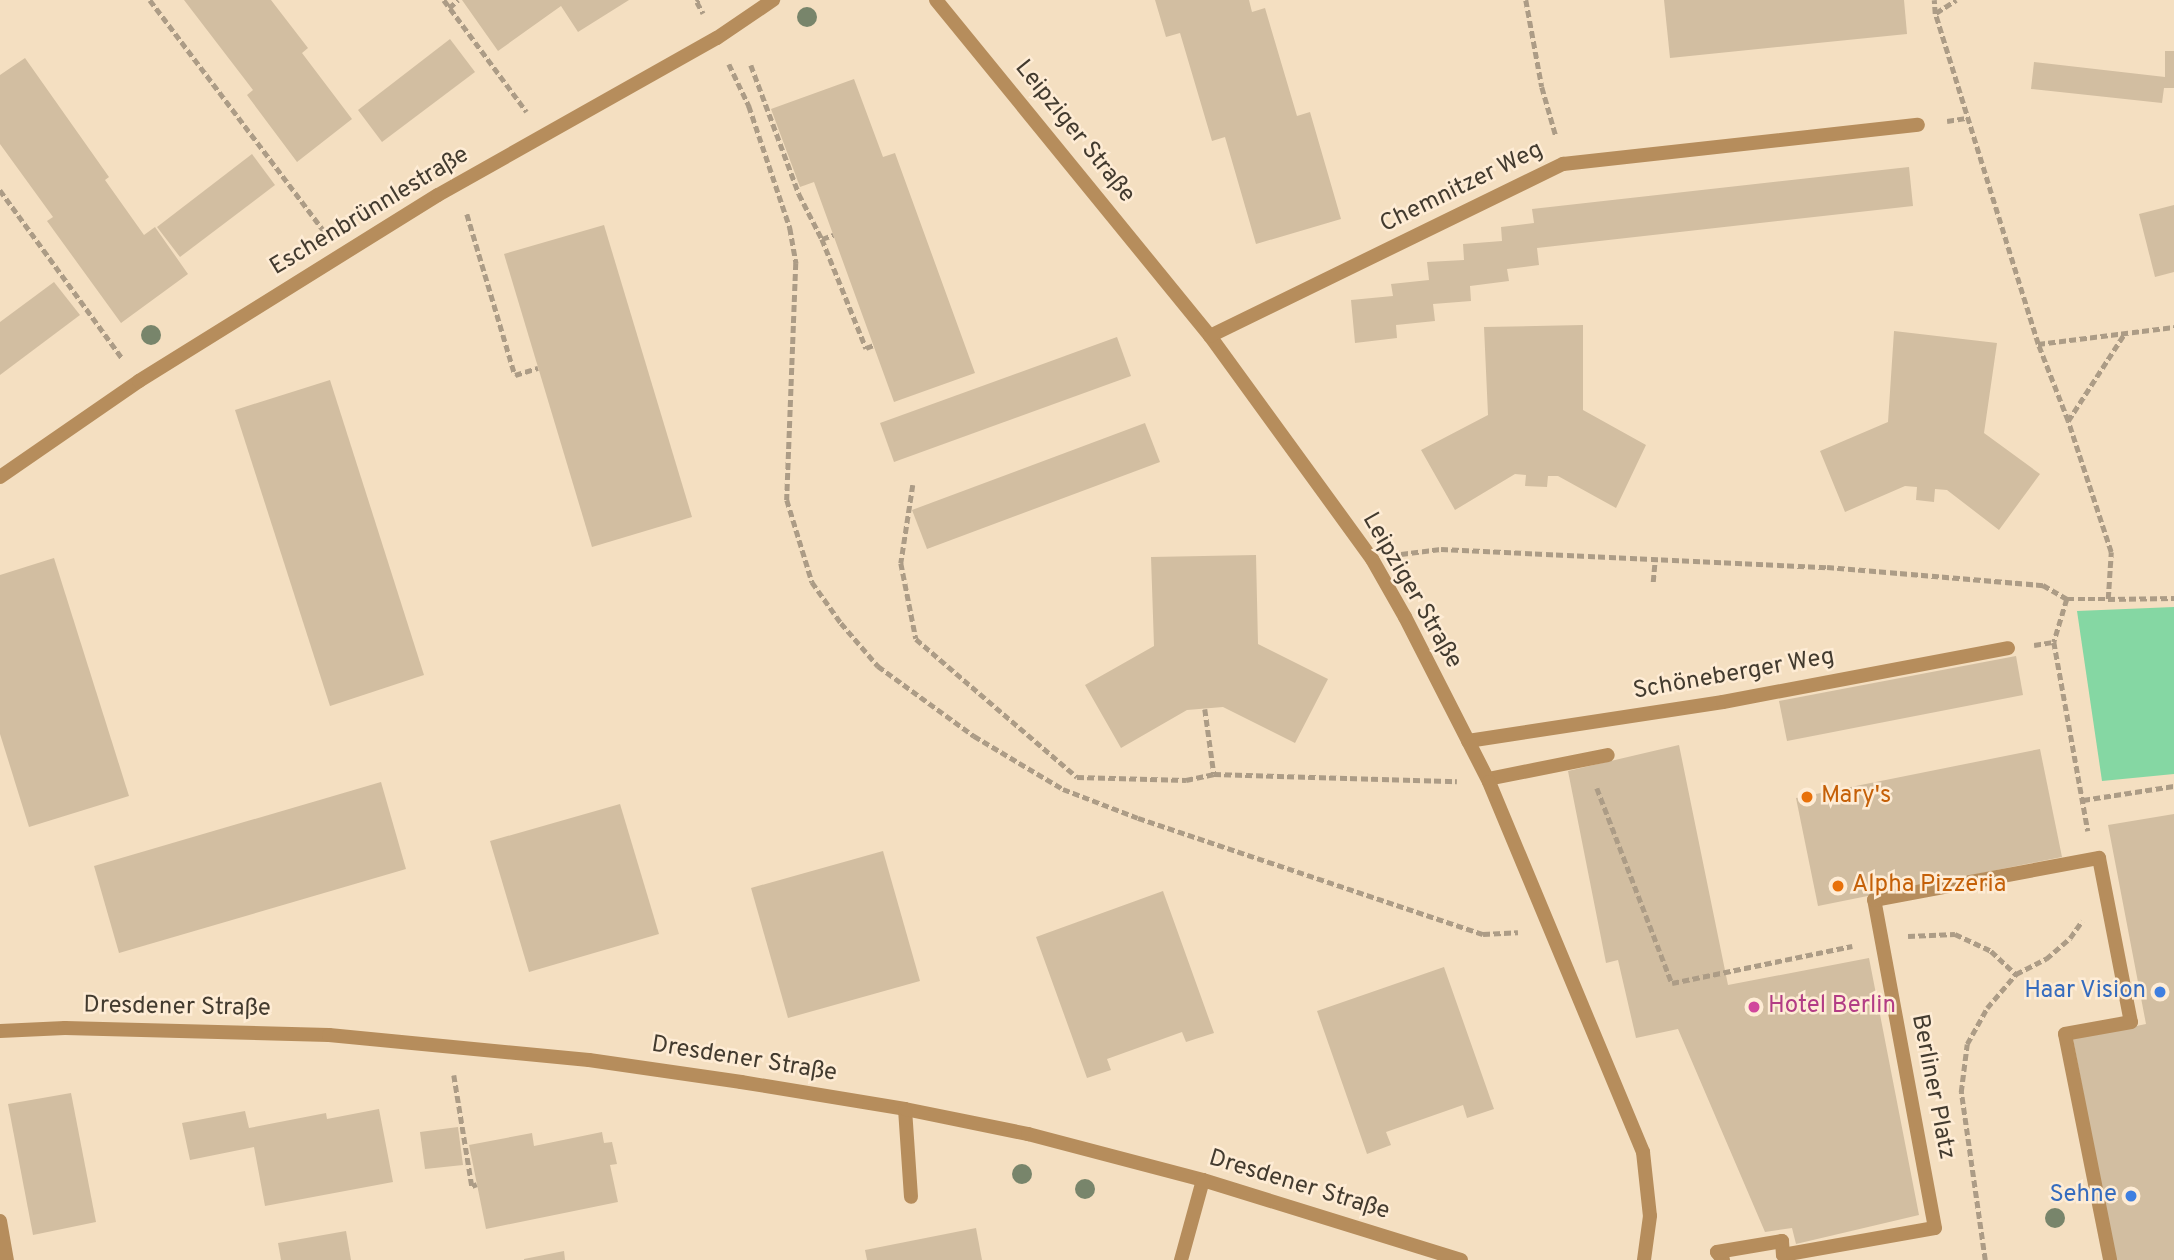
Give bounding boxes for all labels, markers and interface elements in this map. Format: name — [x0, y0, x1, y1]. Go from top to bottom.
street label: Leipziger Straße — [1008, 55, 1140, 209]
street label: Chemnitzer Weg — [1376, 136, 1548, 240]
street label: Eschenbrünnlestraße — [265, 141, 475, 283]
street label: Leipziger Straße — [1355, 508, 1467, 674]
street label: Schöneberger Weg — [1631, 643, 1837, 707]
place label: Mary's — [1821, 783, 1891, 811]
marker: Mary's — [1799, 789, 1815, 805]
place label: Alpha Pizzeria — [1852, 872, 2006, 900]
marker: Alpha Pizzeria — [1830, 878, 1846, 894]
place label: Haar Vision — [2023, 978, 2146, 1006]
marker: Haar Vision — [2152, 984, 2168, 1000]
street label: Dresdener Straße — [83, 992, 271, 1024]
place label: Hotel Berlin — [1768, 993, 1896, 1021]
marker: Hotel Berlin — [1746, 999, 1762, 1015]
street label: Berliner Platz — [1904, 1012, 1960, 1162]
street label: Dresdener Straße — [649, 1031, 839, 1089]
street label: Dresdener Straße — [1205, 1145, 1393, 1227]
place label: Sehne — [2050, 1182, 2117, 1210]
marker: Sehne — [2123, 1188, 2139, 1204]

